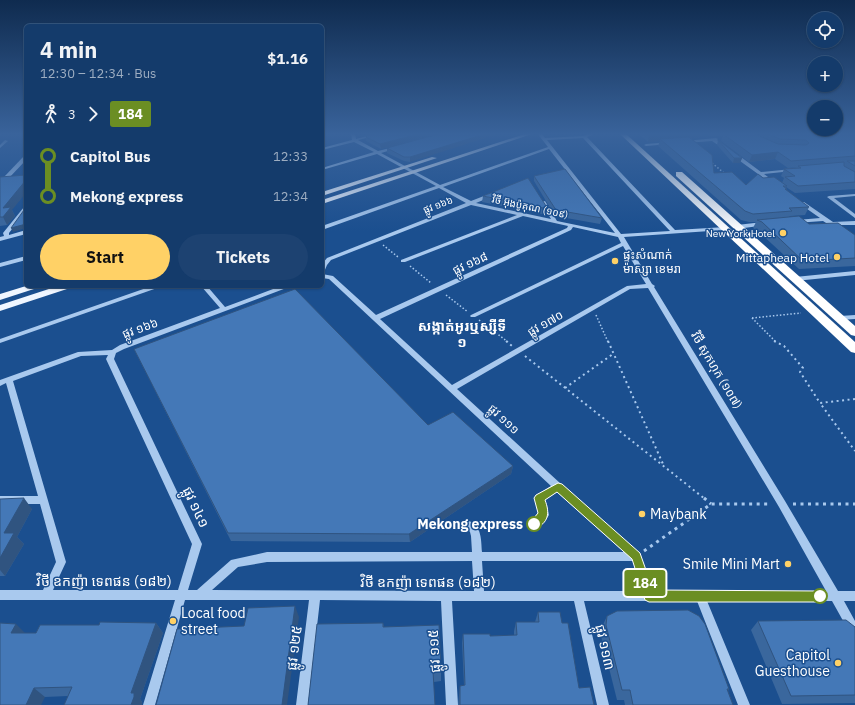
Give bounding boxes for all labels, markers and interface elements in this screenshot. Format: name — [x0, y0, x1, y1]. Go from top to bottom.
map controls — [807, 12, 843, 136]
button: locate — [807, 12, 843, 48]
text: 4 min — [40, 35, 97, 64]
text: $1.16 — [267, 49, 308, 68]
button: + — [807, 56, 843, 92]
text: 12:30 – 12:34 · Bus — [40, 65, 156, 82]
button: − — [807, 100, 843, 136]
icon: walk — [40, 103, 62, 125]
icon: forward — [82, 103, 104, 125]
text: 184 — [118, 105, 143, 123]
text: 3 — [68, 106, 76, 123]
text: Capitol Bus — [70, 147, 150, 166]
text: 12:33 — [273, 148, 308, 165]
text: Mekong express — [70, 187, 183, 206]
text: 12:34 — [273, 188, 308, 205]
street label: វិថី អ៊ុងប៉ូគុណ (១០៩) — [490, 192, 570, 222]
street label: ផ្លូវ ១៦៦ — [421, 193, 456, 219]
place label: New York Hotel — [706, 227, 775, 240]
marker: New York Hotel — [778, 228, 788, 238]
button: Start — [40, 234, 170, 280]
button: Tickets — [178, 234, 308, 280]
place label: ផ្ទះសំណាក់ ម៉ាស្សា ខេមរា — [623, 247, 681, 276]
street label: ផ្លូវ ១៦៨ — [450, 248, 492, 281]
place label: Mittapheap Hotel — [736, 250, 829, 265]
marker: Mittapheap Hotel — [832, 252, 842, 262]
marker: ផ្ទះសំណាក់ ម៉ាស្សា ខេមរា — [610, 256, 620, 266]
street label: ផ្លូវ ១៧០ — [524, 307, 567, 342]
street label: ផ្លូវ ១៦៦ — [120, 315, 161, 345]
district label: សង្កាត់អូរឬស្សីទី ១ — [418, 317, 506, 351]
street label: វិថី សុកហុក (១០៧) — [688, 328, 746, 411]
street label: ផ្លូវ ១១១ — [483, 401, 523, 440]
street label: ផ្លូវ ១៤១ — [176, 484, 213, 532]
place label: Maybank — [650, 505, 707, 523]
marker: Maybank — [637, 509, 647, 519]
place label: Mekong express — [417, 515, 523, 533]
marker: Mekong express — [526, 516, 542, 532]
place label: Smile Mini Mart — [683, 555, 780, 573]
marker: Smile Mini Mart — [783, 559, 793, 569]
line badge: 184 — [622, 570, 668, 596]
street label: វិថី ឧកញ៉ា ទេពផន (១៨២) — [36, 572, 172, 590]
street label: វិថី ឧកញ៉ា ទេពផន (១៨២) — [360, 573, 496, 591]
text: 184 — [632, 574, 658, 592]
unlabelled marker — [812, 588, 828, 604]
place label: Local food street — [181, 604, 246, 638]
marker: Local food street — [168, 616, 178, 626]
street label: ផ្លូវ ១១៣ — [588, 622, 619, 672]
street label: ផ្លូវ ១២៥ — [282, 625, 309, 672]
street label: ផ្លូវ ១១៥ — [424, 629, 447, 673]
place label: Capitol Guesthouse — [755, 646, 830, 680]
marker: Capitol Guesthouse — [833, 658, 843, 668]

